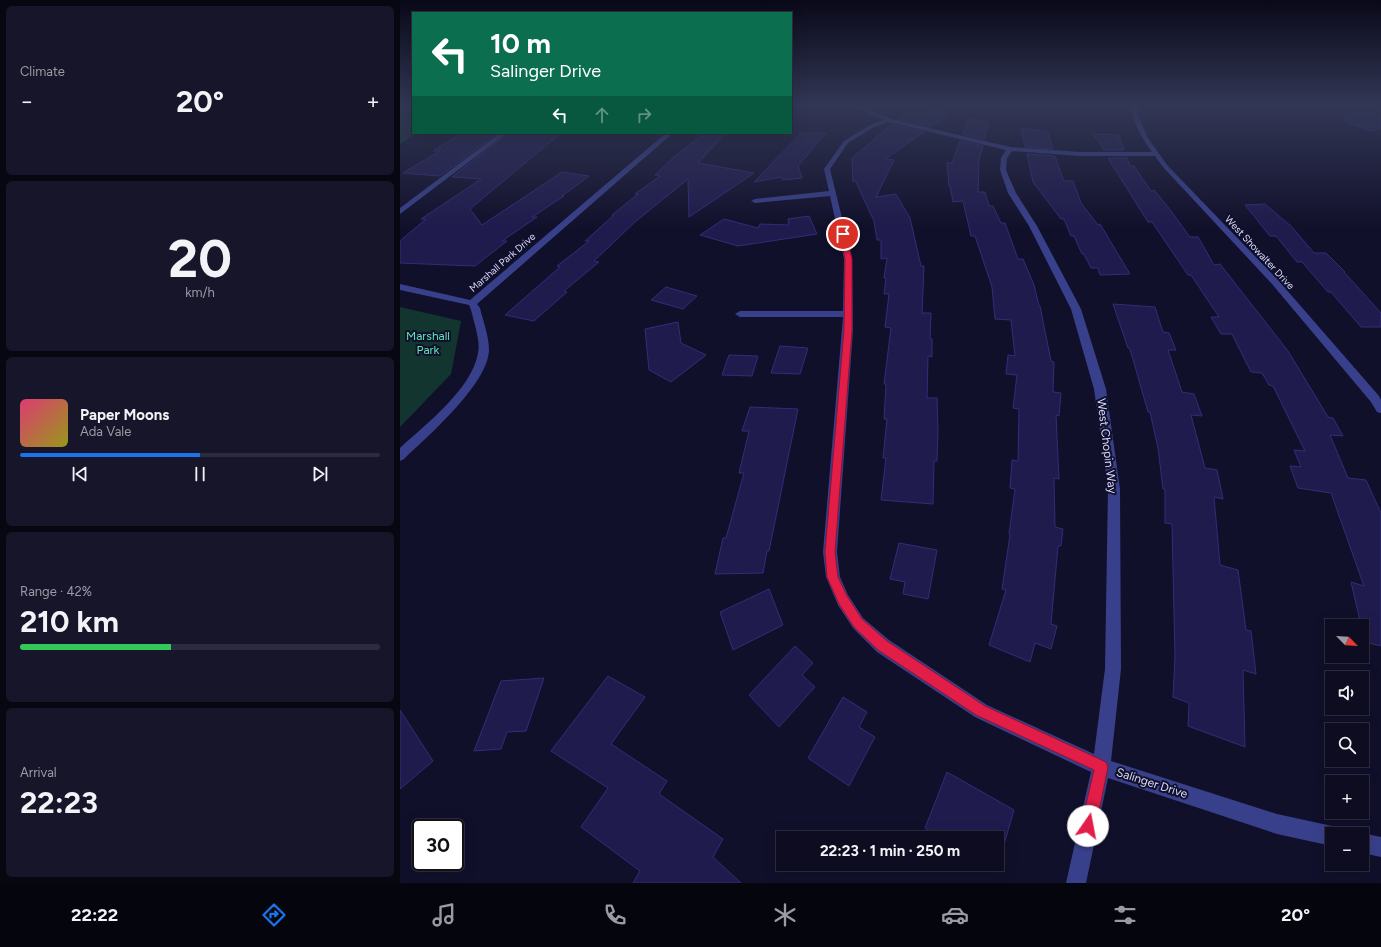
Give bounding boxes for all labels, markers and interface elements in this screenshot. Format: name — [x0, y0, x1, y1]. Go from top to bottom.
text: 10 m — [490, 26, 551, 60]
icon: left — [424, 28, 476, 80]
text: Salinger Drive — [490, 60, 601, 82]
text: Climate — [20, 64, 65, 79]
text: 20° — [176, 83, 224, 120]
text: − — [20, 88, 34, 115]
text: + — [366, 88, 380, 115]
icon: left — [549, 104, 571, 126]
icon: ahead — [591, 104, 613, 126]
icon: right — [633, 104, 655, 126]
street label: West Showalter Drive — [1222, 213, 1298, 292]
pin — [826, 217, 860, 251]
icon: arrive — [832, 223, 854, 245]
text: 20 — [168, 228, 232, 290]
street label: Marshall Park Drive — [466, 230, 539, 295]
text: km/h — [185, 285, 215, 300]
park label: Marshall Park — [406, 329, 450, 357]
street label: West Chopin Way — [1094, 398, 1120, 495]
text: Paper Moons — [80, 406, 169, 424]
text: Ada Vale — [80, 424, 131, 439]
icon: previous — [69, 463, 91, 485]
icon: pause — [189, 463, 211, 485]
icon: next — [309, 463, 331, 485]
text: Range · 42% — [20, 584, 92, 599]
text: 210 km — [20, 603, 119, 640]
north arrow — [1325, 619, 1369, 663]
map controls — [1325, 619, 1369, 871]
button: sound — [1325, 671, 1369, 715]
button: search — [1325, 723, 1369, 767]
text: Arrival — [20, 765, 57, 780]
street label: Salinger Drive — [1115, 765, 1190, 801]
button: + — [1325, 775, 1369, 819]
text: 22:23 — [20, 784, 98, 821]
position arrow — [1067, 805, 1109, 847]
speed limit sign: 30 — [412, 819, 464, 871]
button: − — [1325, 827, 1369, 871]
text: 22:23 · 1 min · 250 m — [820, 842, 960, 860]
icon: directions — [260, 901, 288, 929]
icon: music — [430, 901, 458, 929]
icon: phone — [601, 901, 629, 929]
icon: climate — [771, 901, 799, 929]
icon: car — [941, 901, 969, 929]
icon: filters — [1111, 901, 1139, 929]
text: 22:22 — [71, 904, 118, 926]
text: 20° — [1281, 904, 1310, 926]

